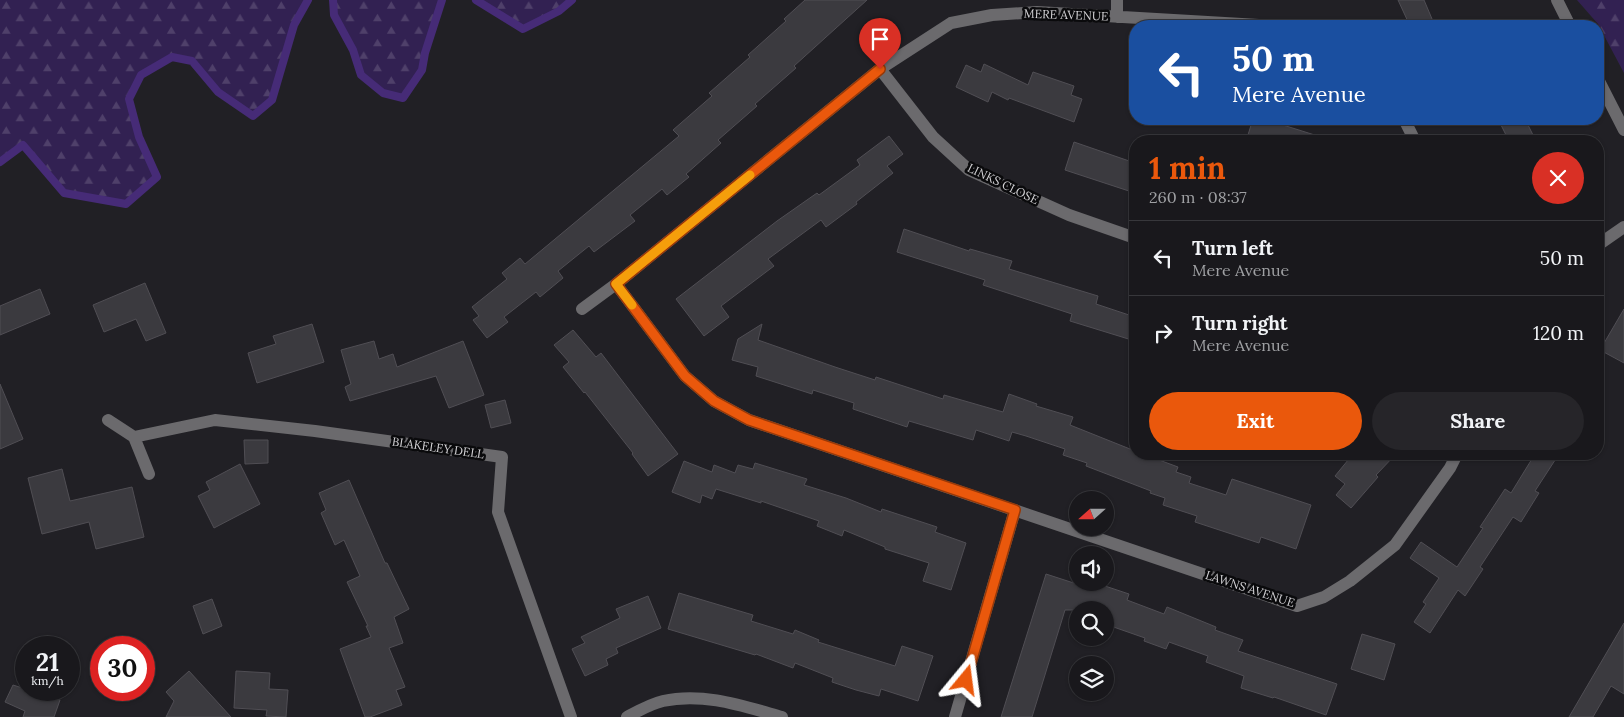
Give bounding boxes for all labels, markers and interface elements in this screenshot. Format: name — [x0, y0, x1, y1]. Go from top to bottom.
street label: MERE AVENUE — [1023, 6, 1109, 23]
pin — [859, 18, 901, 69]
icon: arrive — [866, 25, 894, 53]
text: 50 m — [1232, 36, 1315, 81]
icon: left — [1149, 40, 1214, 105]
text: Mere Avenue — [1232, 80, 1366, 108]
text: 1 min — [1149, 149, 1226, 187]
button: close — [1532, 152, 1584, 204]
street label: LINKS CLOSE — [965, 160, 1041, 207]
text: 260 m · 08:37 — [1149, 187, 1247, 207]
text: Turn left — [1192, 236, 1273, 260]
icon: left — [1149, 244, 1177, 272]
text: 50 m — [1540, 246, 1584, 270]
text: Mere Avenue — [1192, 260, 1289, 280]
text: Turn right — [1192, 311, 1288, 335]
icon: right — [1149, 319, 1177, 347]
text: 120 m — [1533, 321, 1584, 345]
text: Mere Avenue — [1192, 335, 1289, 355]
button: Exit — [1149, 392, 1362, 450]
button: Share — [1372, 392, 1584, 450]
street label: BLAKELEY DELL — [391, 434, 485, 461]
north arrow — [1069, 491, 1114, 536]
map controls — [1069, 491, 1114, 701]
button: sound — [1069, 546, 1114, 591]
street label: LAWNS AVENUE — [1204, 567, 1297, 610]
button: search — [1069, 601, 1114, 646]
speed limit sign: 30 — [90, 636, 155, 701]
text: 21 — [36, 646, 59, 678]
position arrow — [939, 653, 991, 705]
button: layers — [1069, 656, 1114, 701]
text: km/h — [31, 673, 64, 688]

